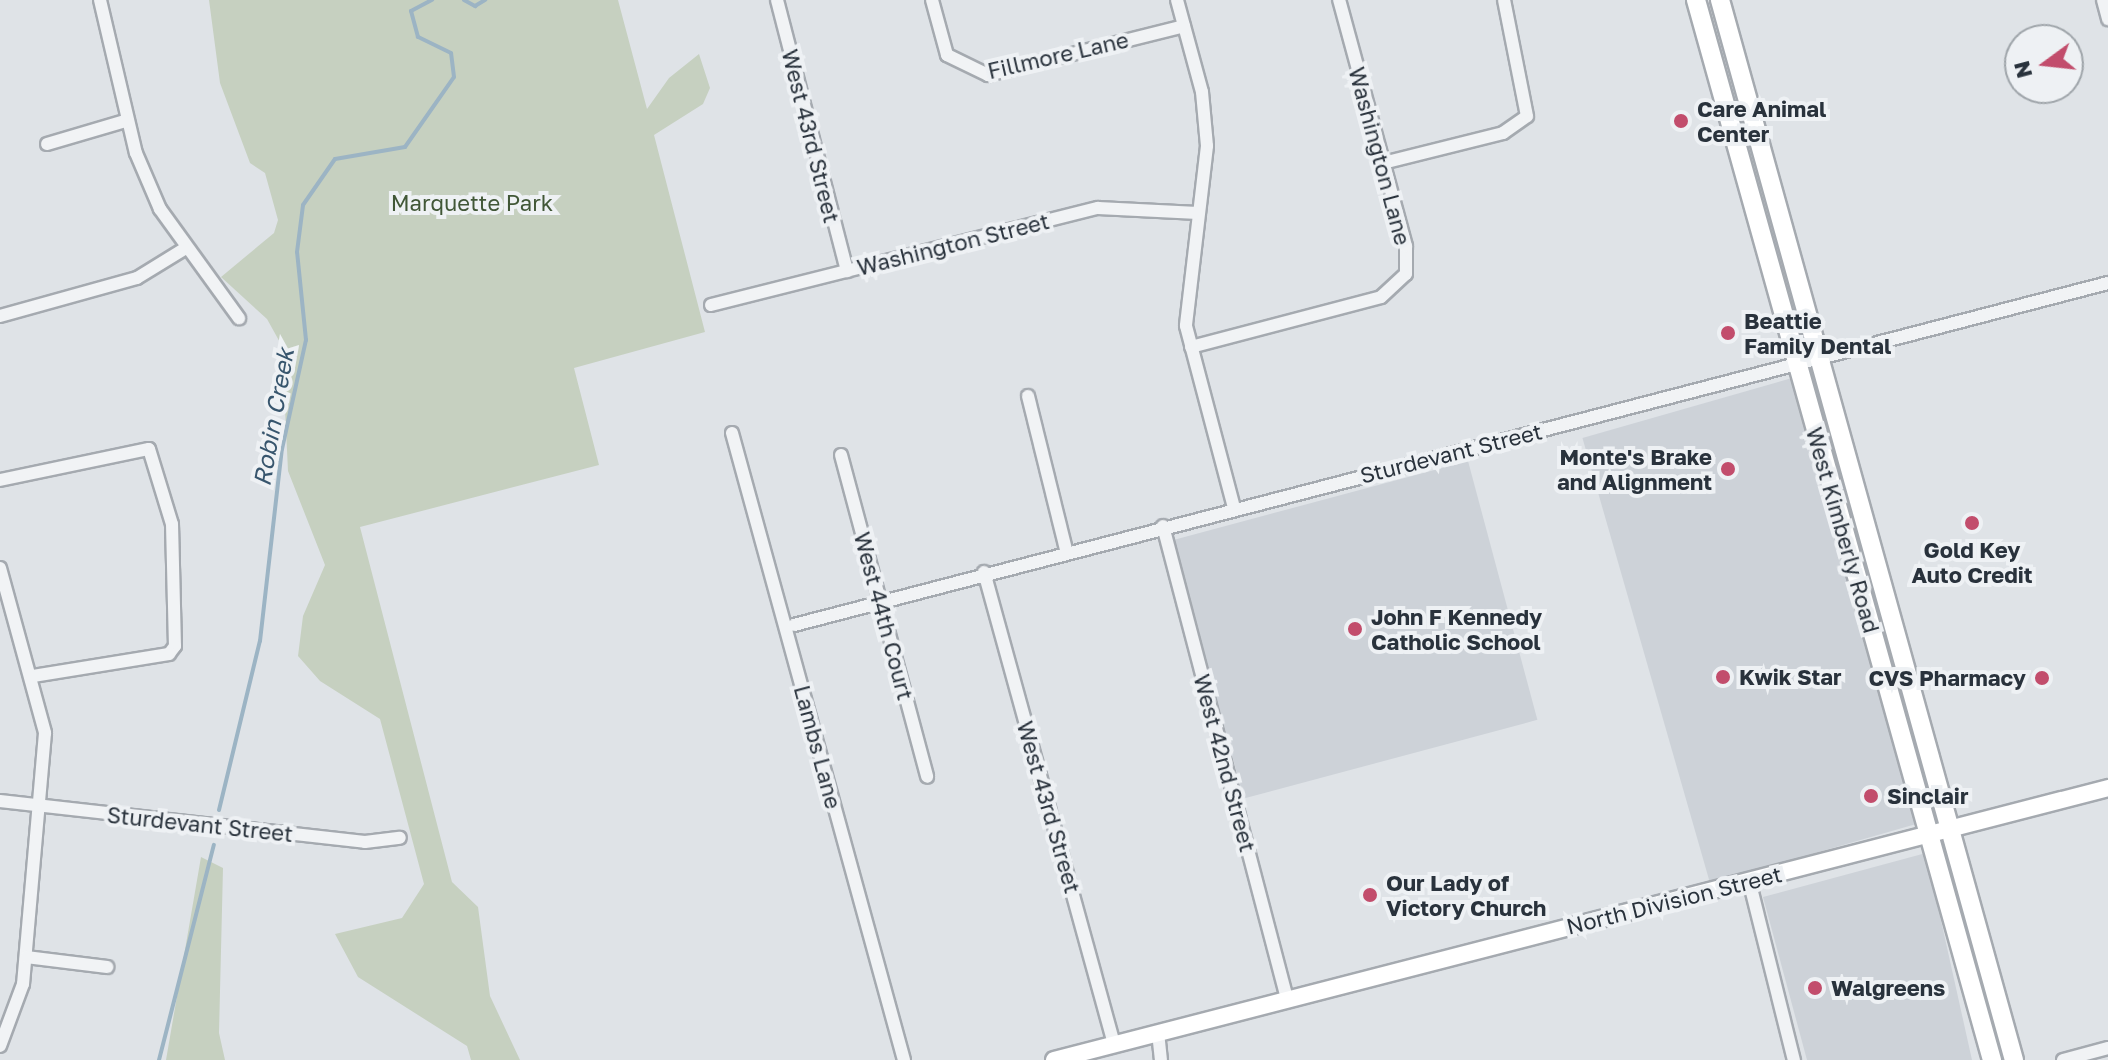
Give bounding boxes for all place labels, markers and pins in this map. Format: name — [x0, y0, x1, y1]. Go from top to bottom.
place label: Care Animal Center — [1697, 95, 1826, 146]
marker: Care Animal Center — [1672, 112, 1690, 130]
place label: Beattie Family Dental — [1744, 307, 1891, 358]
marker: Beattie Family Dental — [1719, 324, 1737, 342]
place label: Monte's Brake and Alignment — [1557, 443, 1712, 494]
marker: Monte's Brake and Alignment — [1719, 460, 1737, 478]
marker: Gold Key Auto Credit — [1963, 514, 1981, 532]
place label: Gold Key Auto Credit — [1911, 536, 2033, 588]
place label: John F Kennedy Catholic School — [1371, 603, 1542, 654]
marker: John F Kennedy Catholic School — [1346, 620, 1364, 638]
place label: Kwik Star — [1739, 664, 1842, 690]
place label: CVS Pharmacy — [1868, 665, 2026, 691]
marker: Kwik Star — [1714, 668, 1732, 686]
marker: CVS Pharmacy — [2033, 669, 2051, 687]
place label: Sinclair — [1887, 783, 1968, 809]
marker: Sinclair — [1862, 787, 1880, 805]
place label: Our Lady of Victory Church — [1386, 869, 1546, 920]
marker: Our Lady of Victory Church — [1361, 886, 1379, 904]
place label: Walgreens — [1831, 975, 1945, 1001]
marker: Walgreens — [1806, 979, 1824, 997]

